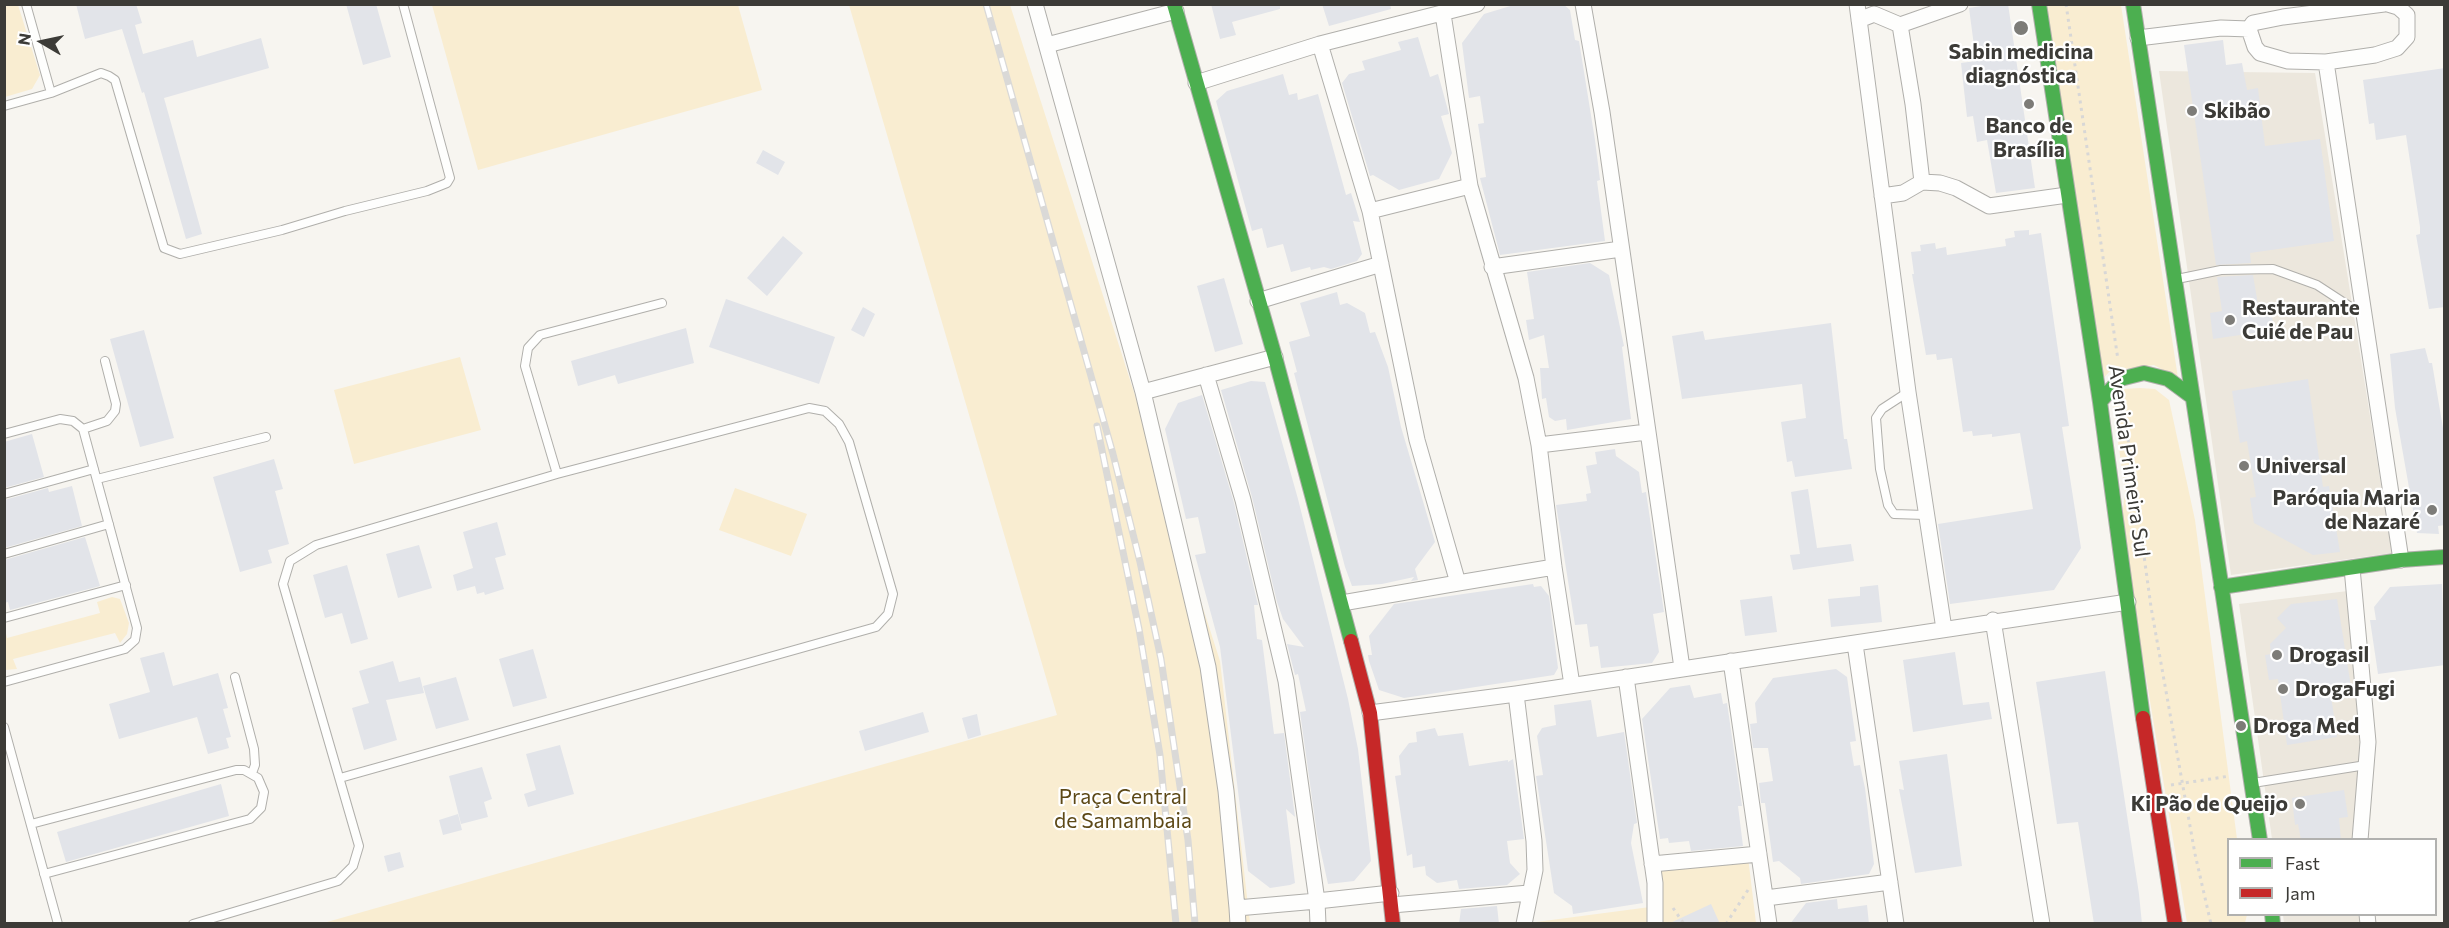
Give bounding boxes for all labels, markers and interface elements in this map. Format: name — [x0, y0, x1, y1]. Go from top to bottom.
north arrow — [12, 12, 72, 72]
marker: Sabin medicina diagnóstica — [2012, 19, 2030, 37]
text: N — [13, 32, 34, 47]
place label: Sabin medicina diagnóstica — [1949, 39, 2093, 89]
marker: Banco de Brasília — [2022, 97, 2036, 111]
place label: Skibão — [2204, 98, 2270, 124]
marker: Skibão — [2185, 104, 2199, 118]
place label: Banco de Brasília — [1985, 113, 2073, 163]
place label: Restaurante Cuié de Pau — [2242, 295, 2360, 345]
marker: Restaurante Cuié de Pau — [2223, 313, 2237, 327]
street label: Avenida Primeira Sul — [2103, 363, 2155, 559]
place label: Universal — [2256, 453, 2346, 479]
marker: Universal — [2237, 459, 2251, 473]
place label: Paróquia Maria de Nazaré — [2272, 485, 2420, 535]
marker: Paróquia Maria de Nazaré — [2425, 503, 2439, 517]
place label: Drogasil — [2289, 642, 2369, 668]
marker: Drogasil — [2270, 648, 2284, 662]
place label: DrogaFugi — [2295, 676, 2395, 702]
marker: DrogaFugi — [2276, 682, 2290, 696]
place label: Droga Med — [2253, 713, 2359, 739]
marker: Droga Med — [2234, 719, 2248, 733]
park label: Praça Central de Samambaia — [1054, 784, 1192, 834]
place label: Ki Pão de Queijo — [2131, 791, 2288, 817]
marker: Ki Pão de Queijo — [2293, 797, 2307, 811]
legend — [2227, 838, 2437, 916]
text: Fast — [2285, 852, 2320, 874]
text: Jam — [2285, 882, 2315, 904]

